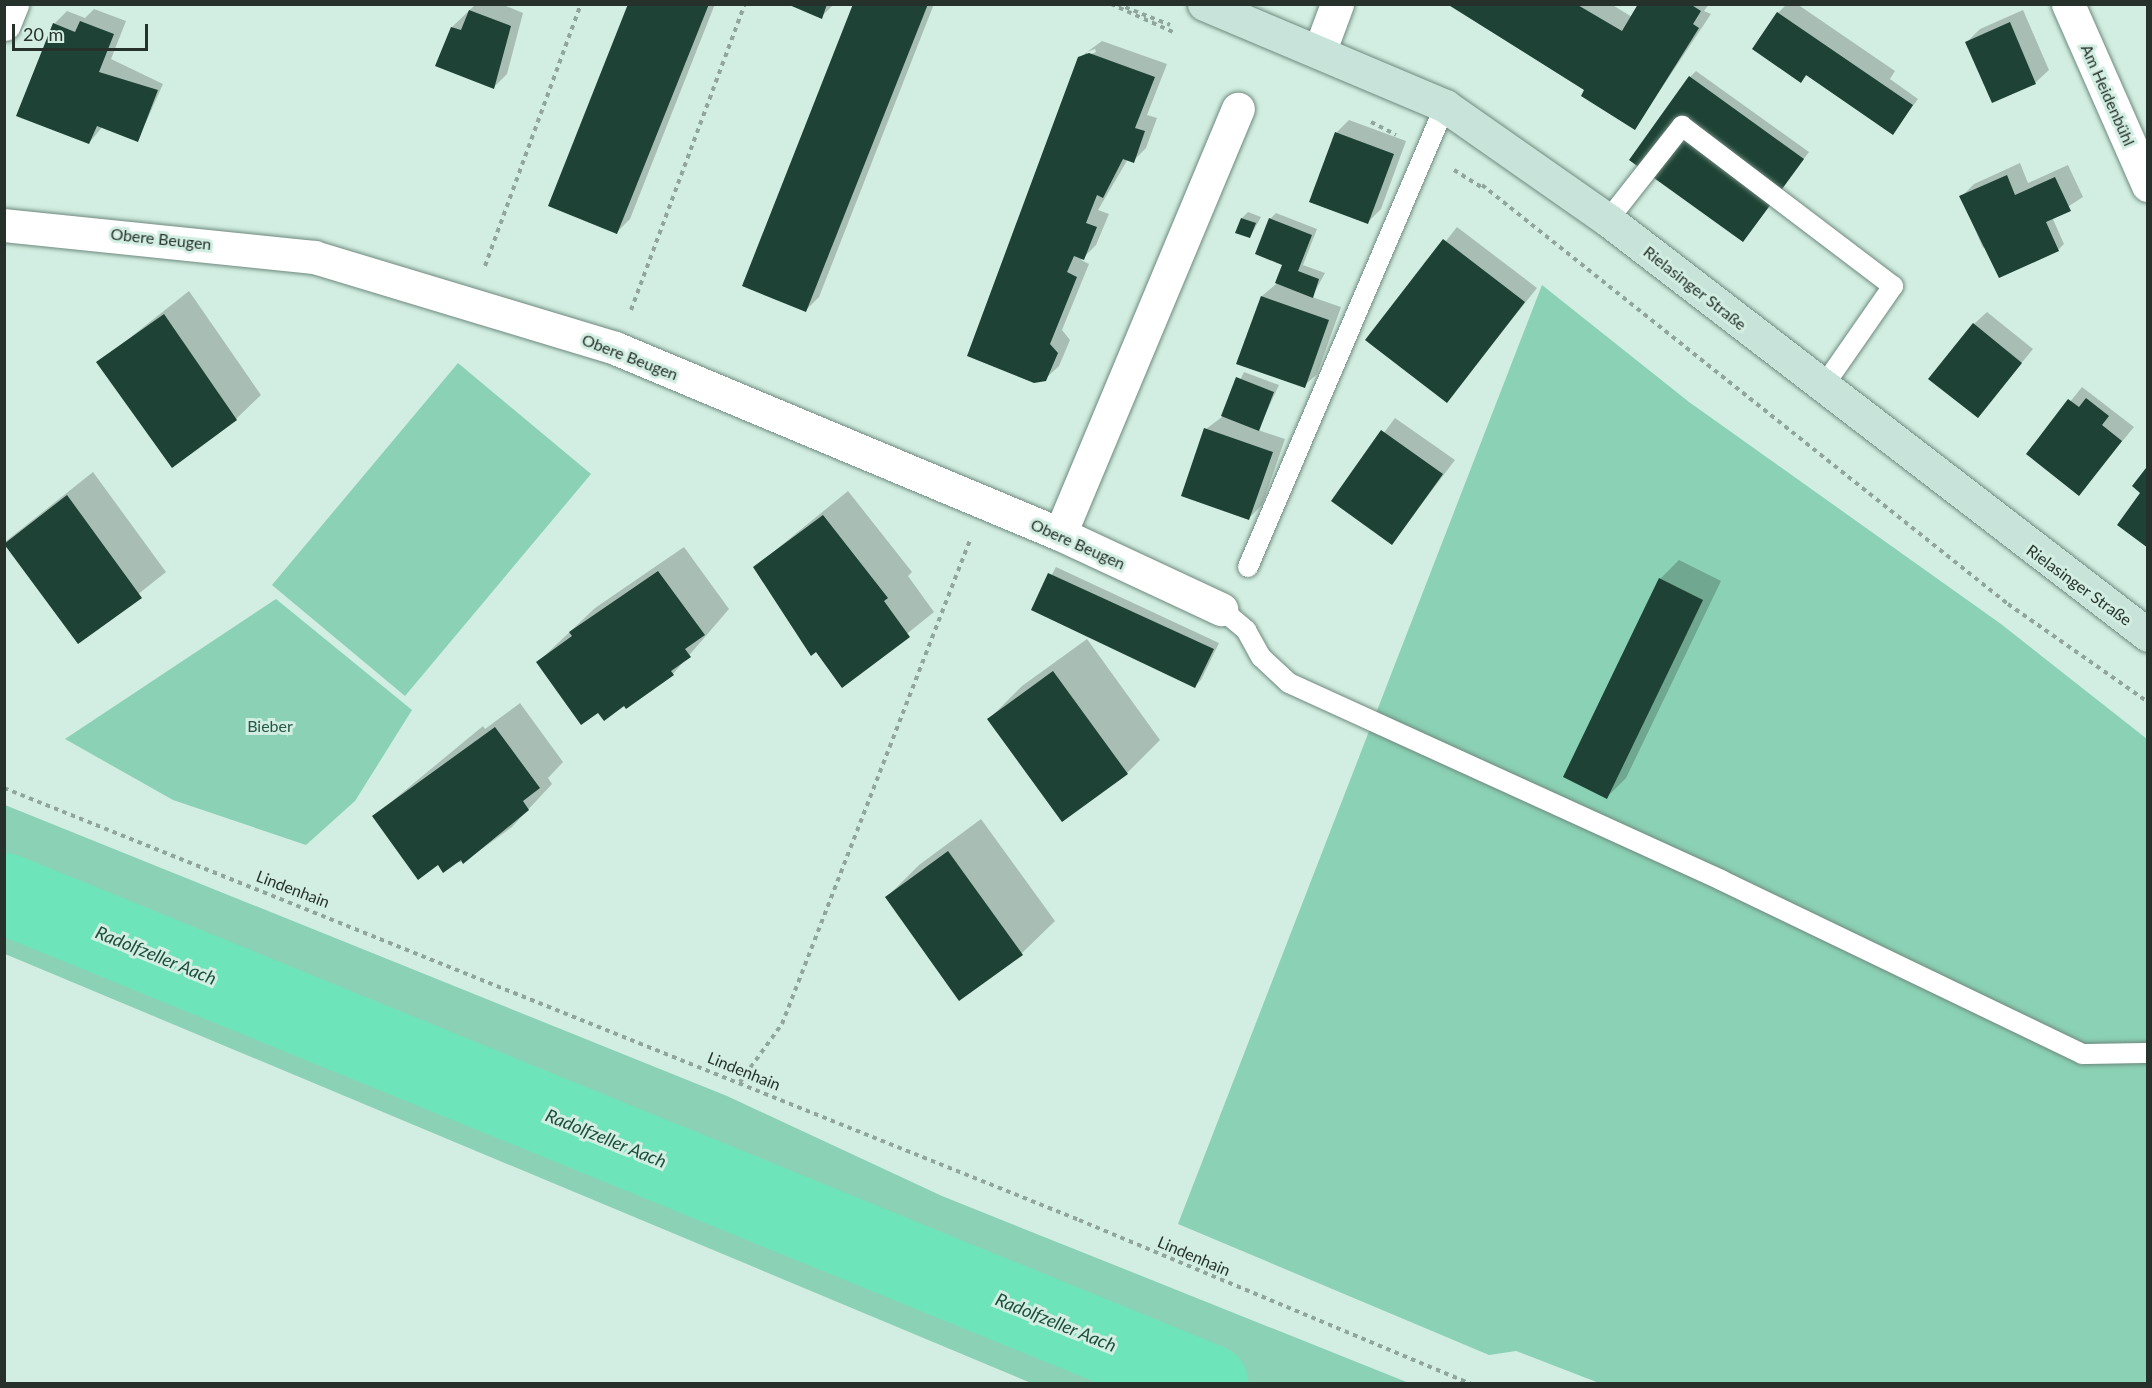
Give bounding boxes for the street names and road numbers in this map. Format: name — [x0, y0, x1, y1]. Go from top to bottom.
street label: Am Heidenbühl — [2077, 41, 2139, 149]
street label: Obere Beugen — [110, 224, 212, 254]
street label: Rielasinger Straße — [1640, 242, 1750, 334]
street label: Obere Beugen — [579, 330, 681, 384]
street label: Obere Beugen — [1028, 515, 1128, 573]
street label: Rielasinger Straße — [2023, 540, 2135, 630]
street label: Lindenhain — [254, 866, 332, 912]
street label: Lindenhain — [705, 1048, 783, 1094]
street label: Lindenhain — [1155, 1232, 1233, 1280]

